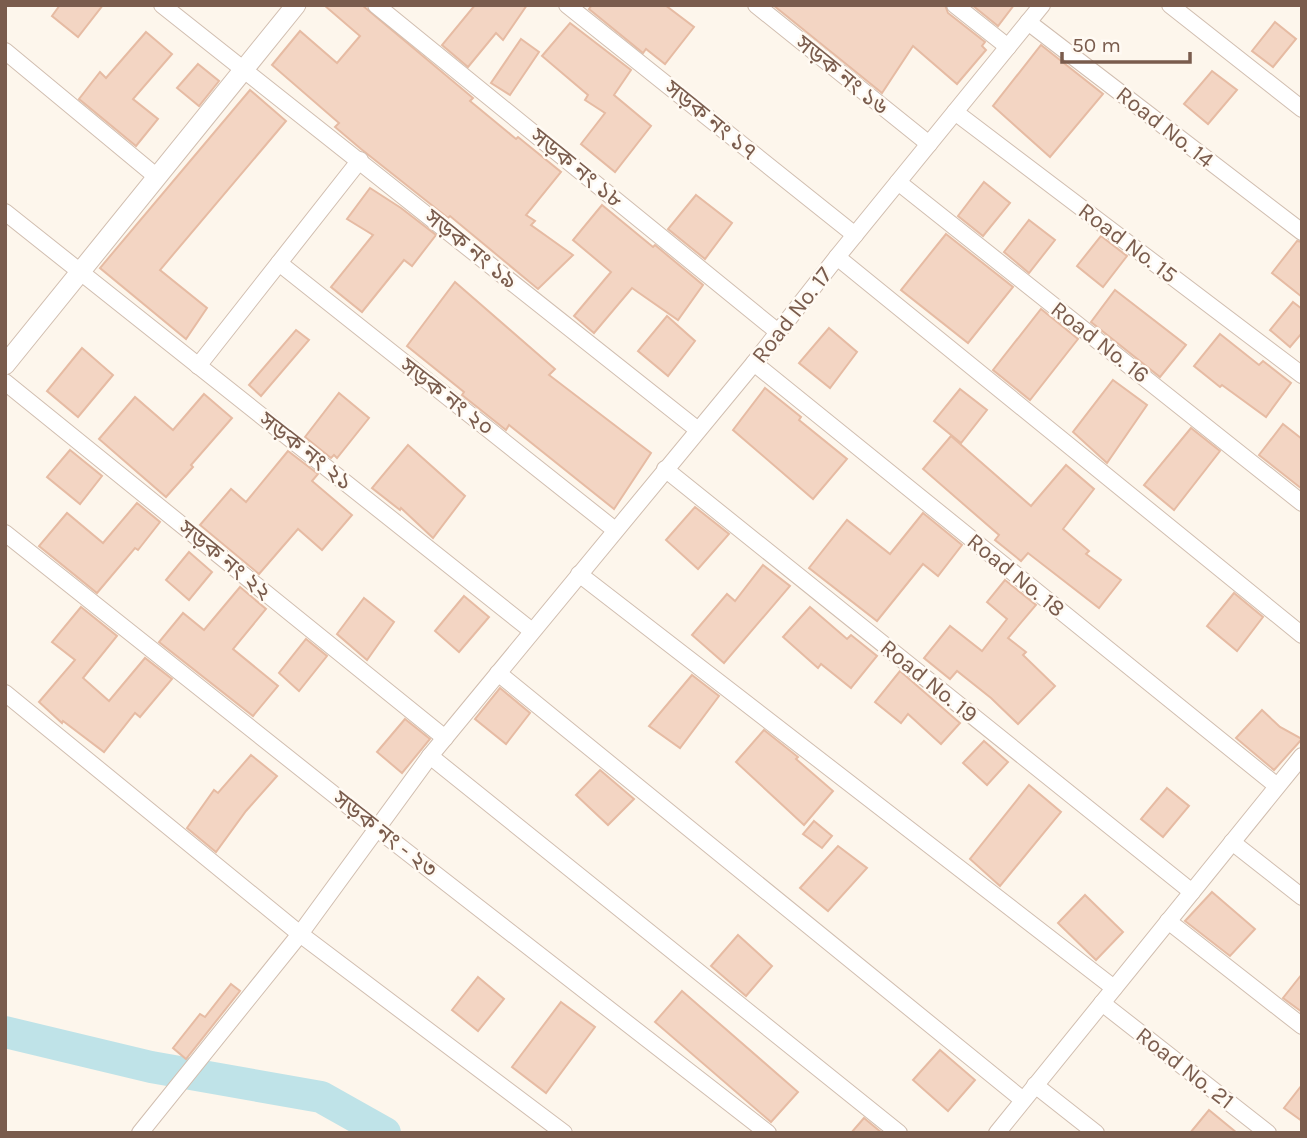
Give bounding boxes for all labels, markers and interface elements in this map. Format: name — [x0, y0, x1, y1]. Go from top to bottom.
scale bar — [1062, 21, 1190, 65]
street label: সড়ক নং ১৬ — [789, 29, 894, 121]
text: 50 m — [1072, 33, 1121, 57]
street label: সড়ক নং ১৭ — [658, 74, 763, 166]
street label: Road No. 14 — [1111, 80, 1219, 174]
street label: সড়ক নং ১৮ — [524, 122, 629, 214]
street label: Road No. 15 — [1073, 197, 1183, 289]
street label: সড়ক নং ১৯ — [418, 203, 523, 295]
street label: Road No. 17 — [746, 261, 838, 368]
street label: Road No. 16 — [1046, 295, 1154, 389]
street label: সড়ক নং ২০ — [394, 351, 499, 442]
street label: সড়ক নং ২১ — [253, 405, 358, 496]
street label: সড়ক নং ২২ — [172, 514, 277, 606]
street label: Road No. 18 — [962, 527, 1070, 623]
street label: Road No. 19 — [875, 634, 983, 728]
street label: সড়ক নং - ২৩ — [327, 784, 443, 883]
street label: Road No. 21 — [1131, 1021, 1239, 1115]

